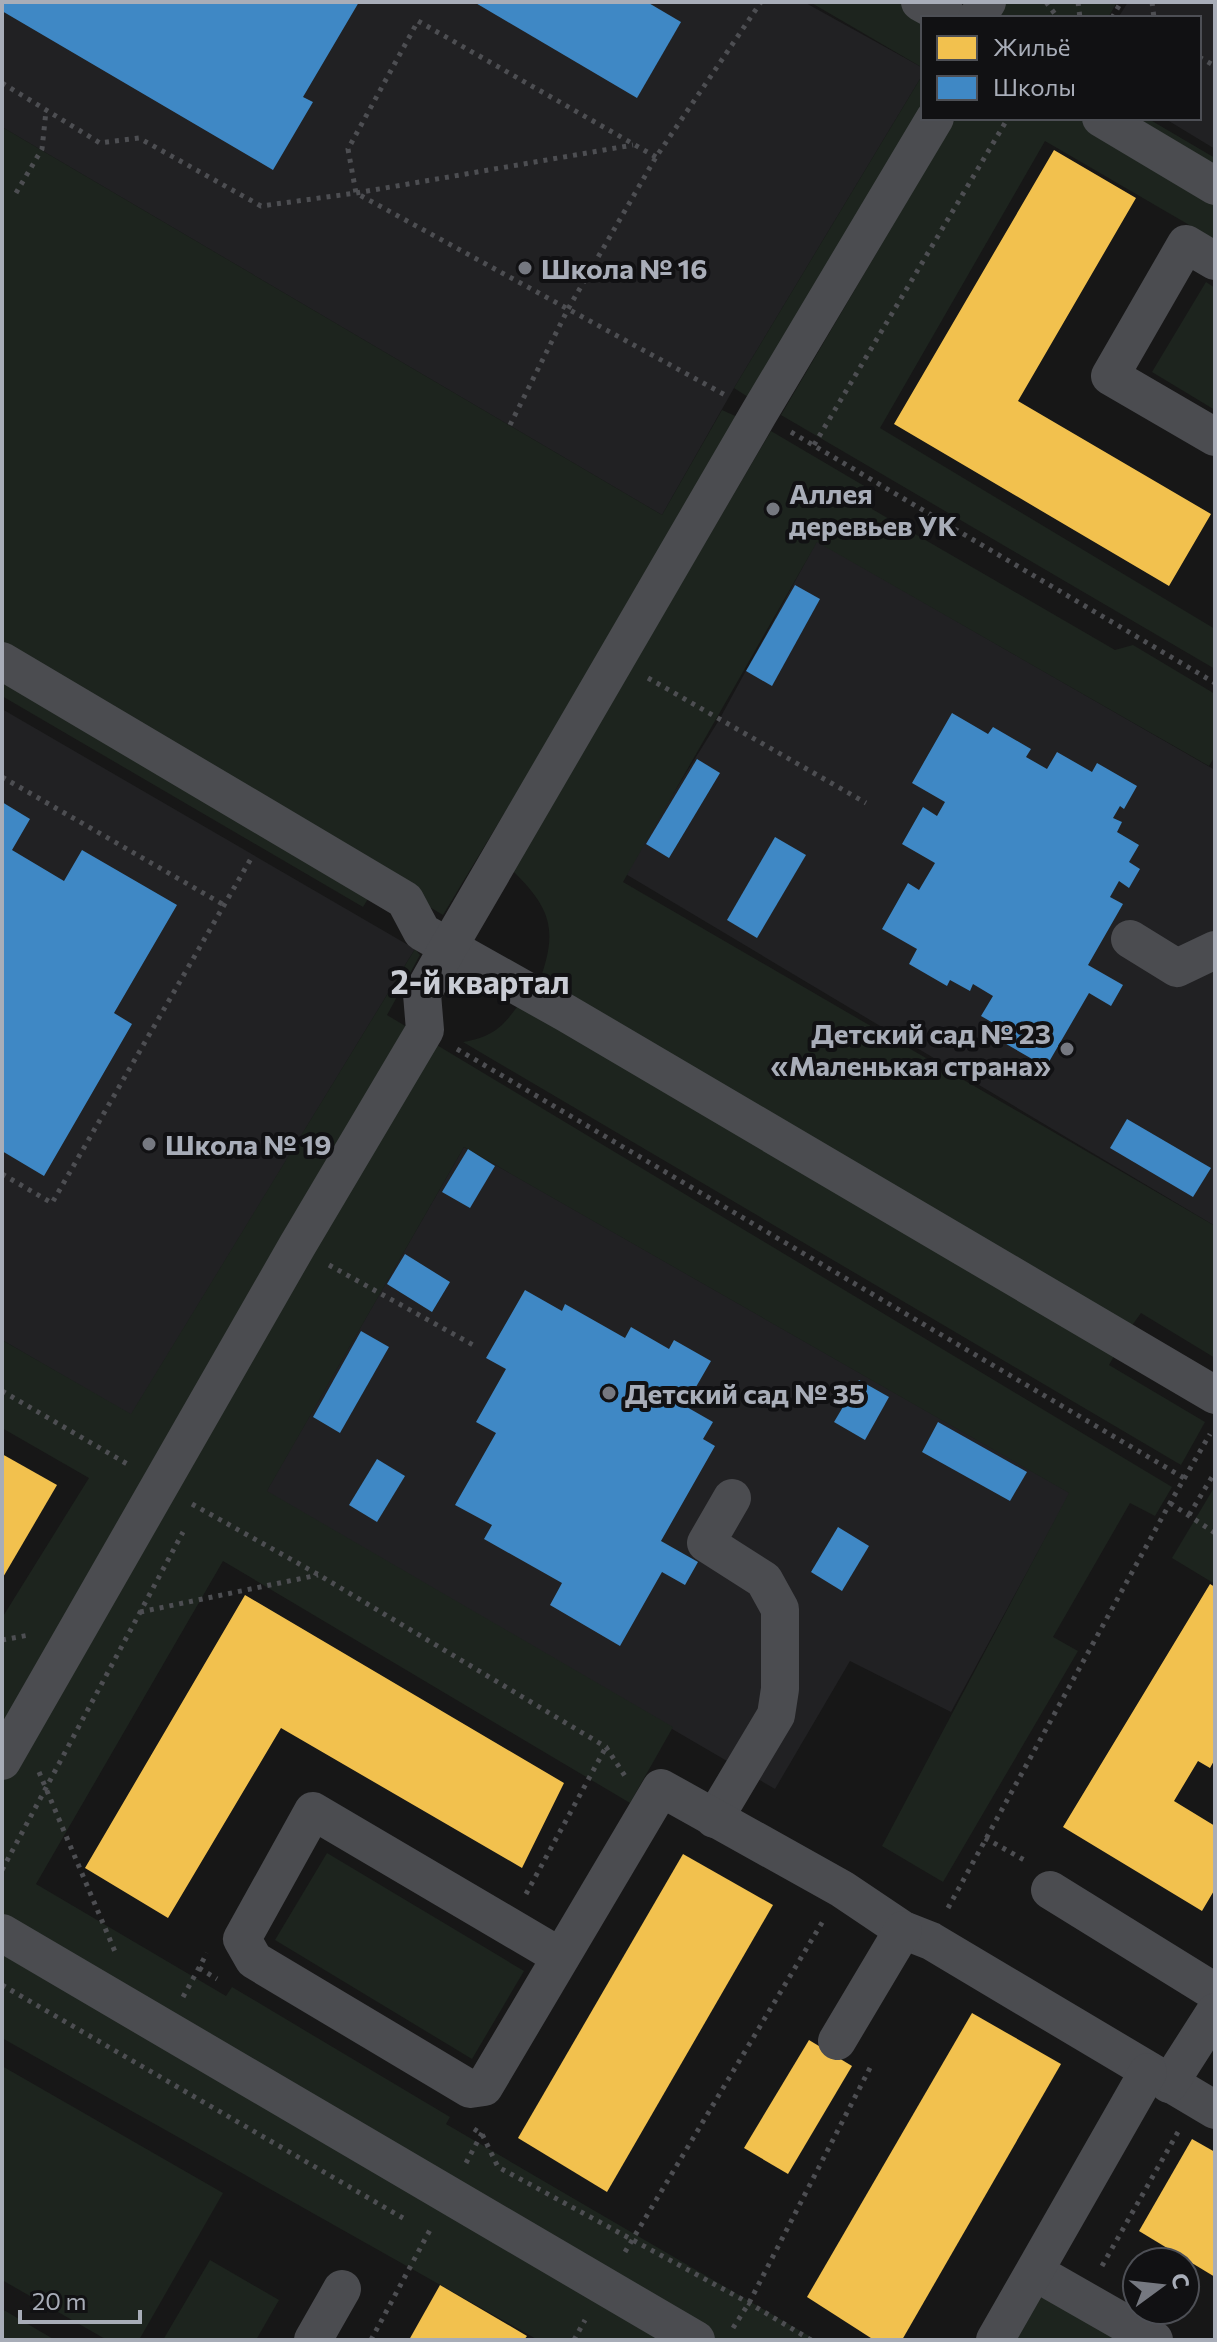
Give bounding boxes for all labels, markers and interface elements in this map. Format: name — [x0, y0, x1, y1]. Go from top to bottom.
legend — [921, 16, 1201, 120]
text: Жильё — [993, 32, 1070, 61]
text: Школы — [993, 72, 1076, 101]
place label: Школа № 16 — [541, 251, 708, 285]
marker: Школа № 16 — [516, 259, 534, 277]
place label: Аллея деревьев УК — [789, 476, 958, 542]
marker: Аллея деревьев УК — [764, 500, 782, 518]
district label: 2-й квартал — [391, 961, 569, 1001]
place label: Детский сад № 23 «Маленькая страна» — [771, 1016, 1051, 1082]
marker: Детский сад № 23 «Маленькая страна» — [1058, 1040, 1076, 1058]
place label: Школа № 19 — [165, 1127, 332, 1161]
marker: Школа № 19 — [140, 1135, 158, 1153]
place label: Детский сад № 35 — [625, 1376, 865, 1410]
marker: Детский сад № 35 — [600, 1384, 618, 1402]
north arrow — [1121, 2246, 1201, 2326]
text: С — [1166, 2270, 1196, 2291]
scale bar — [20, 2274, 140, 2324]
text: 20 m — [32, 2286, 86, 2315]

